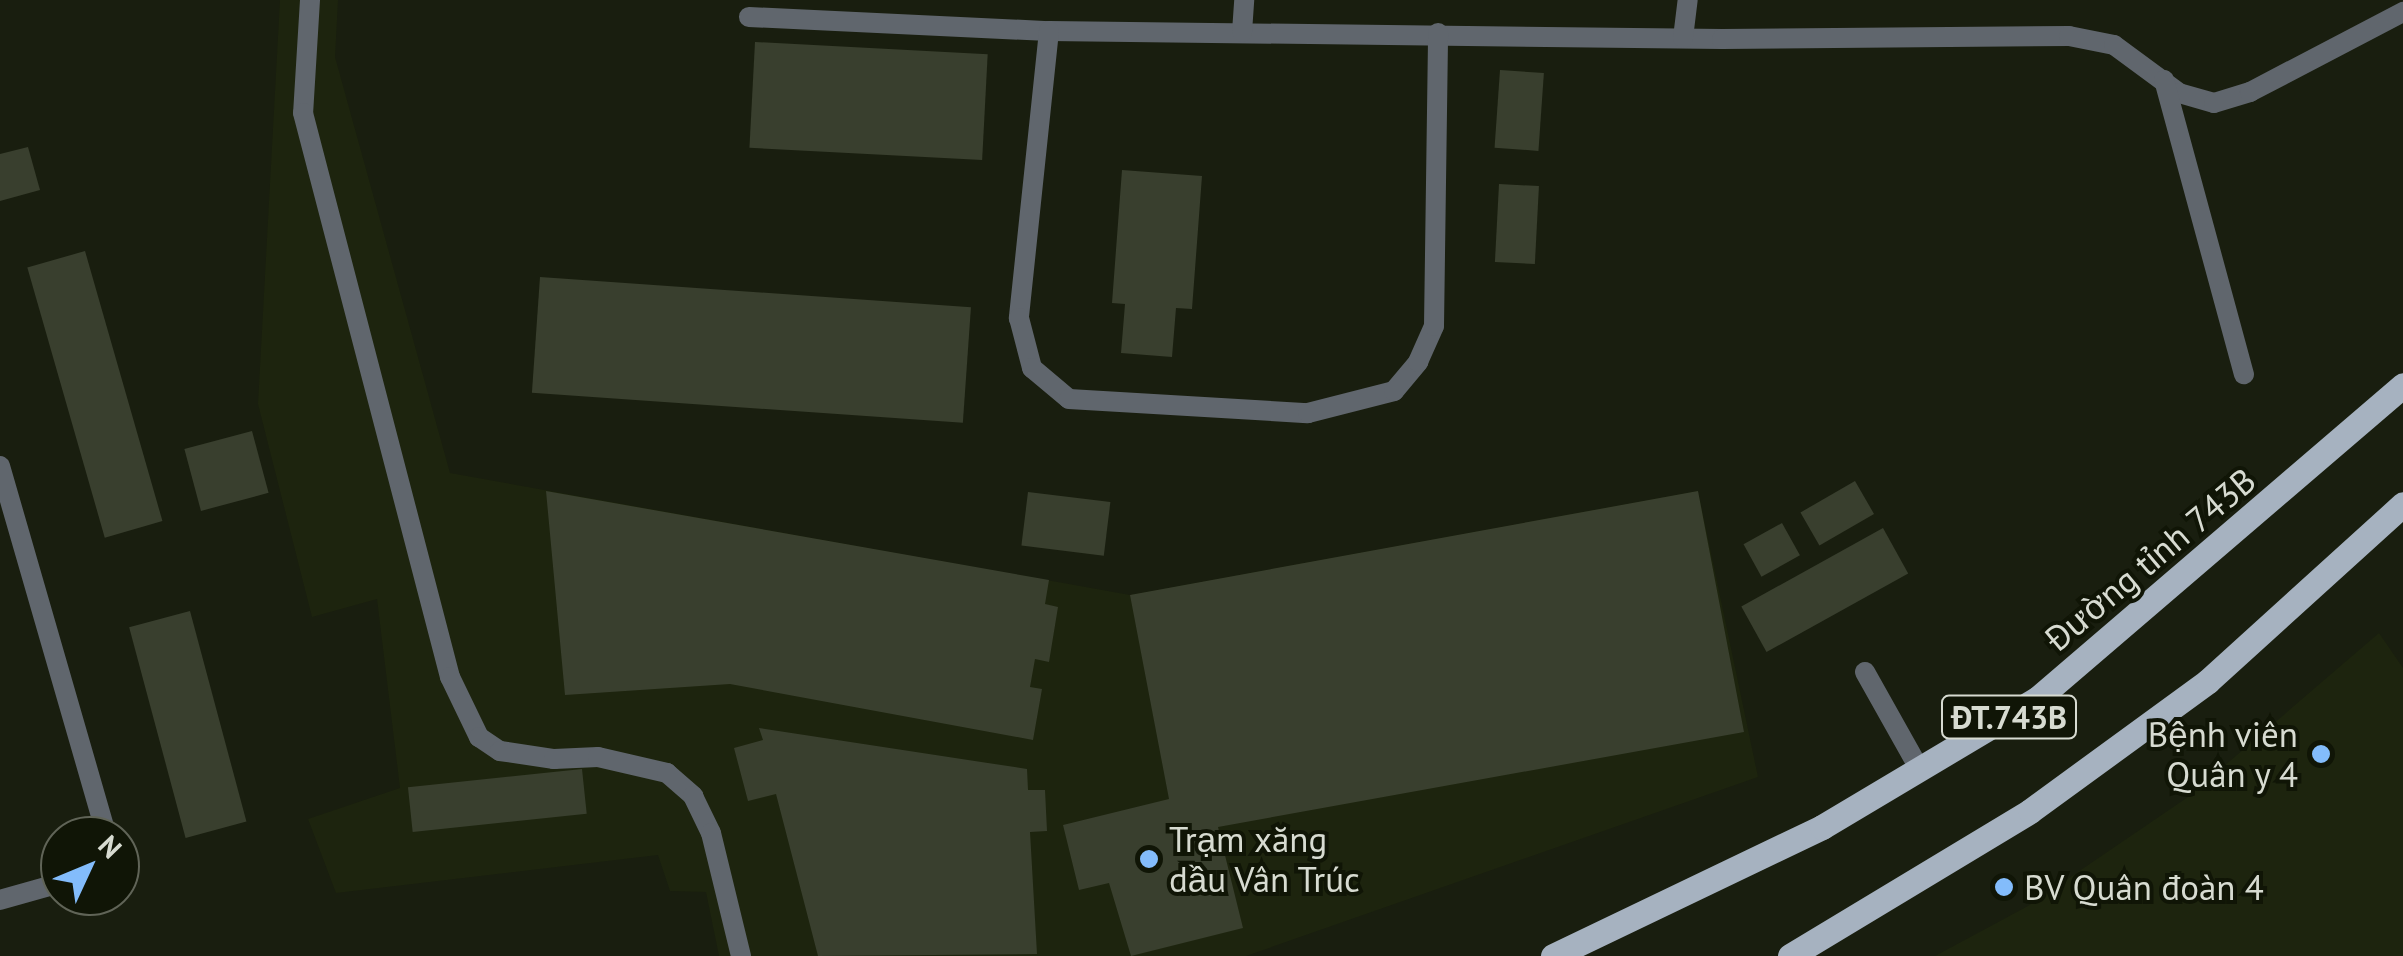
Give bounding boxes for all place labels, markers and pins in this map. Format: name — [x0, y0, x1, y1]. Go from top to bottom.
place label: Bệnh viên Quân y 4 — [2147, 713, 2298, 795]
marker: Bệnh viên Quân y 4 — [2308, 741, 2334, 767]
place label: Trạm xăng dầu Vân Trúc — [1169, 818, 1362, 900]
marker: Trạm xăng dầu Vân Trúc — [1138, 848, 1160, 870]
place label: BV Quân đoàn 4 — [2024, 866, 2265, 908]
marker: BV Quân đoàn 4 — [1993, 876, 2015, 898]

